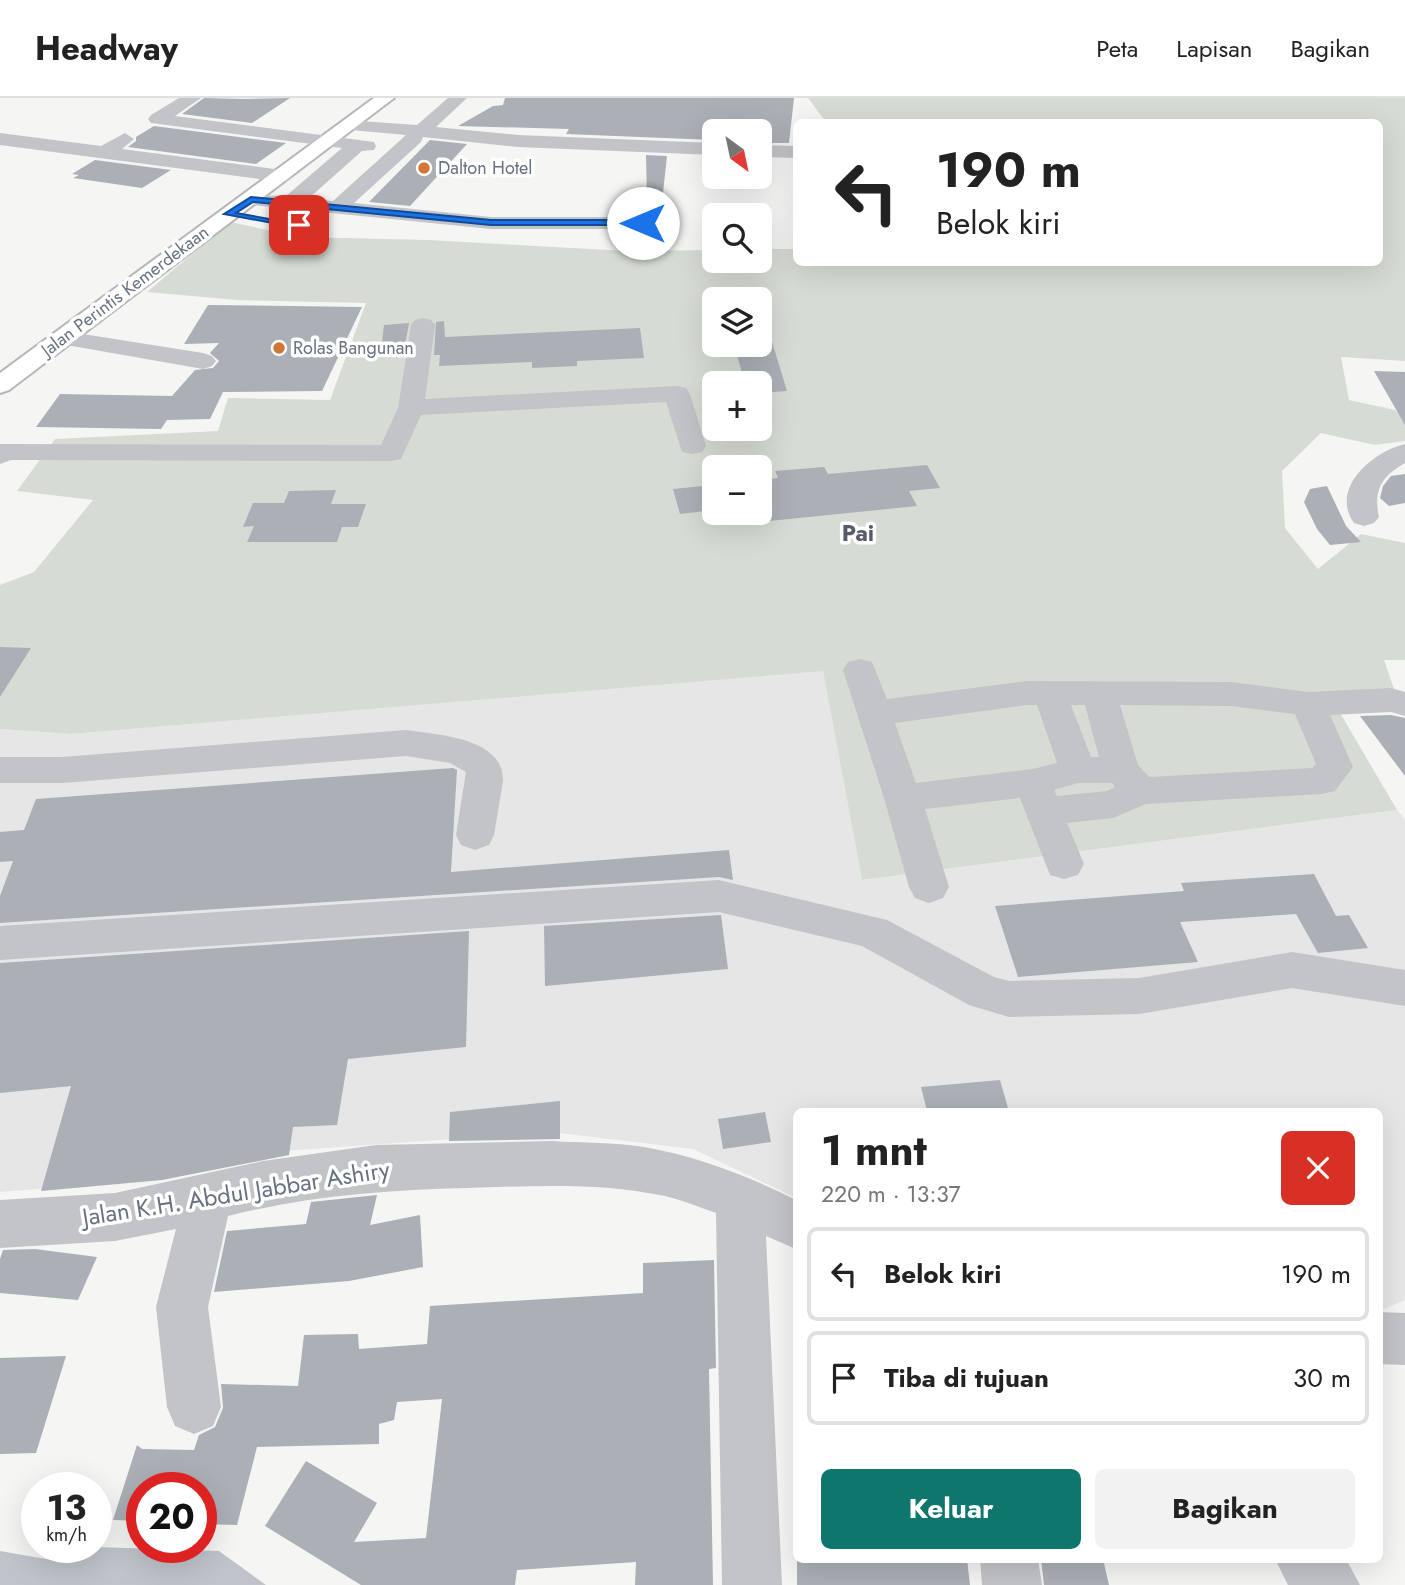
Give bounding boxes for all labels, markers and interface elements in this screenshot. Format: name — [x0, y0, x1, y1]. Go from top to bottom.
text: Headway — [35, 25, 178, 72]
text: Peta — [1096, 31, 1138, 66]
text: Lapisan — [1176, 31, 1252, 66]
text: Bagikan — [1290, 31, 1370, 66]
north arrow — [702, 119, 772, 189]
map controls — [702, 119, 772, 525]
text: 190 m — [936, 135, 1081, 205]
icon: left — [821, 147, 912, 238]
place label: Dalton Hotel — [438, 155, 532, 181]
marker: Dalton Hotel — [416, 160, 432, 176]
position arrow — [606, 186, 680, 260]
pin — [269, 195, 329, 255]
text: Belok kiri — [936, 200, 1061, 246]
button: search — [702, 203, 772, 273]
icon: arrive — [280, 206, 318, 244]
street label: Jalan Perintis Kemerdekaan — [34, 219, 214, 364]
button: layers — [702, 287, 772, 357]
place label: Rolas Bangunan — [293, 335, 414, 361]
marker: Rolas Bangunan — [271, 340, 287, 356]
button: + — [702, 371, 772, 441]
button: − — [702, 455, 772, 525]
district label: Pai — [842, 516, 874, 550]
text: 1 mnt — [821, 1120, 927, 1181]
button: close — [1281, 1131, 1355, 1205]
street label: Jalan K.H. Abdul Jabbar Ashiry — [77, 1151, 393, 1235]
text: 220 m · 13:37 — [821, 1177, 961, 1211]
icon: left — [825, 1255, 863, 1293]
text: Belok kiri — [884, 1255, 1001, 1293]
text: 190 m — [1281, 1255, 1351, 1293]
icon: arrive — [825, 1359, 863, 1397]
text: Tiba di tujuan — [884, 1359, 1049, 1397]
text: 30 m — [1293, 1359, 1351, 1397]
button: Keluar — [821, 1469, 1081, 1549]
button: Bagikan — [1095, 1469, 1355, 1549]
speed limit sign: 20 — [126, 1472, 217, 1563]
text: 13 — [47, 1483, 86, 1533]
text: km/h — [46, 1522, 87, 1548]

